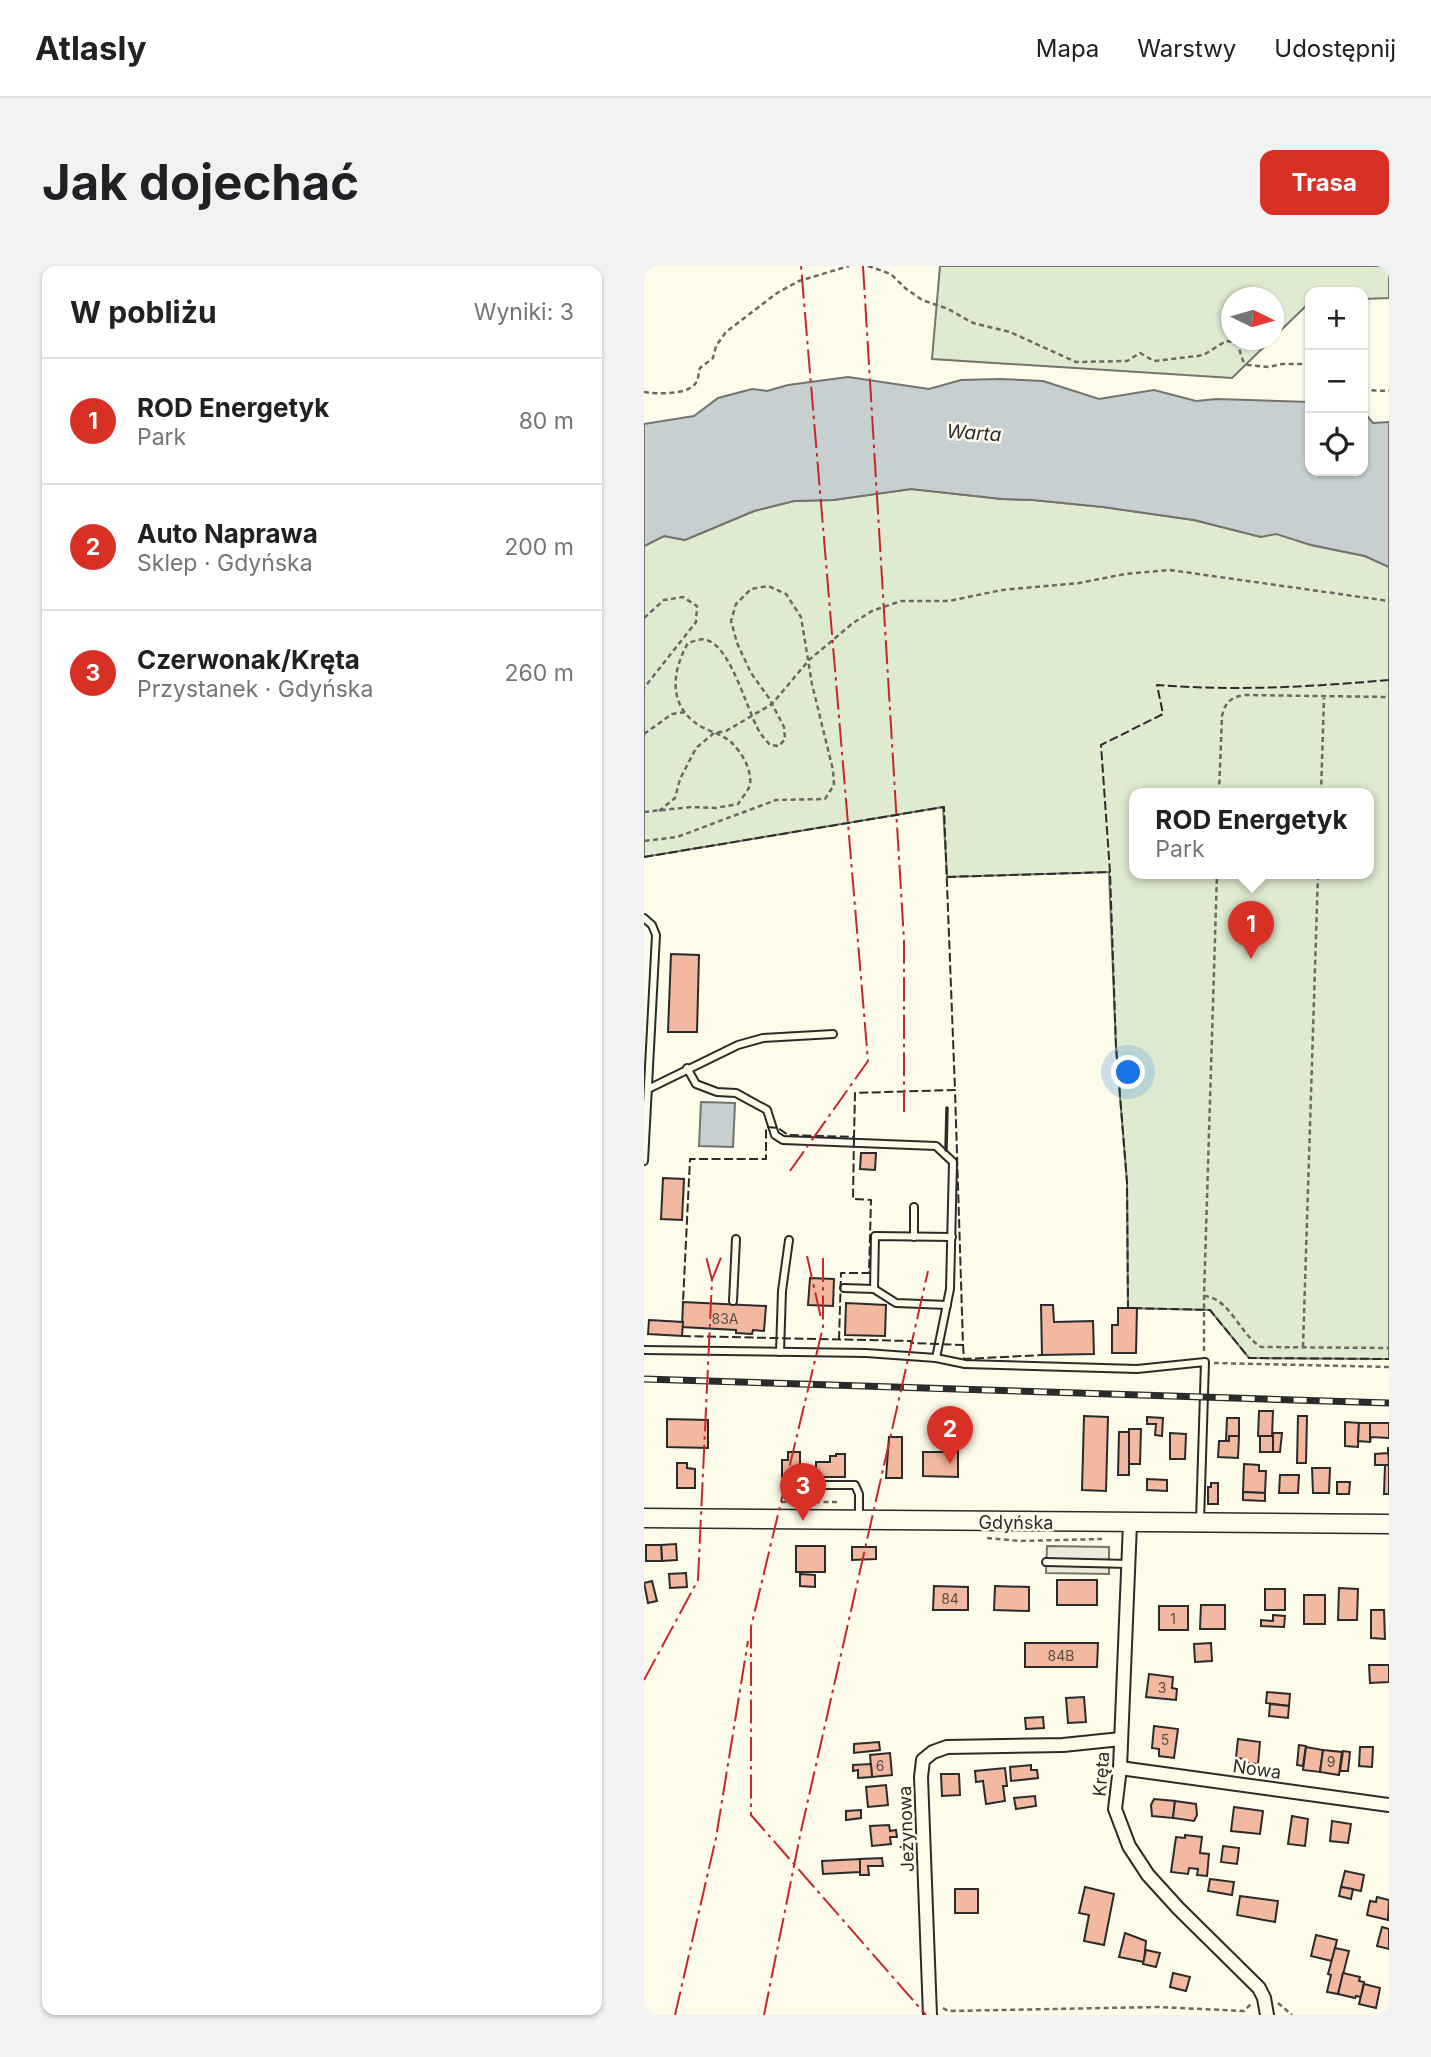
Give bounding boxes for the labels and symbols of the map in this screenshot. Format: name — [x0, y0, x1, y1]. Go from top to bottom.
north arrow — [1221, 287, 1284, 350]
water label: Warta — [946, 420, 1002, 446]
pin: 1 — [1228, 901, 1274, 959]
your location — [1111, 1055, 1145, 1089]
house number: 83A — [712, 1310, 739, 1327]
pin: 2 — [927, 1406, 973, 1464]
pin: 3 — [780, 1463, 826, 1521]
street label: Gdyńska — [979, 1512, 1053, 1533]
house number: 84 — [941, 1590, 959, 1607]
house number: 1 — [1170, 1610, 1176, 1627]
house number: 84B — [1048, 1647, 1074, 1664]
house number: 3 — [1158, 1679, 1166, 1696]
house number: 5 — [1161, 1731, 1169, 1748]
street label: Kręta — [1089, 1751, 1113, 1797]
house number: 9 — [1327, 1753, 1335, 1770]
street label: Nowa — [1231, 1755, 1283, 1783]
house number: 6 — [876, 1757, 884, 1774]
street label: Jeżynowa — [894, 1785, 918, 1873]

